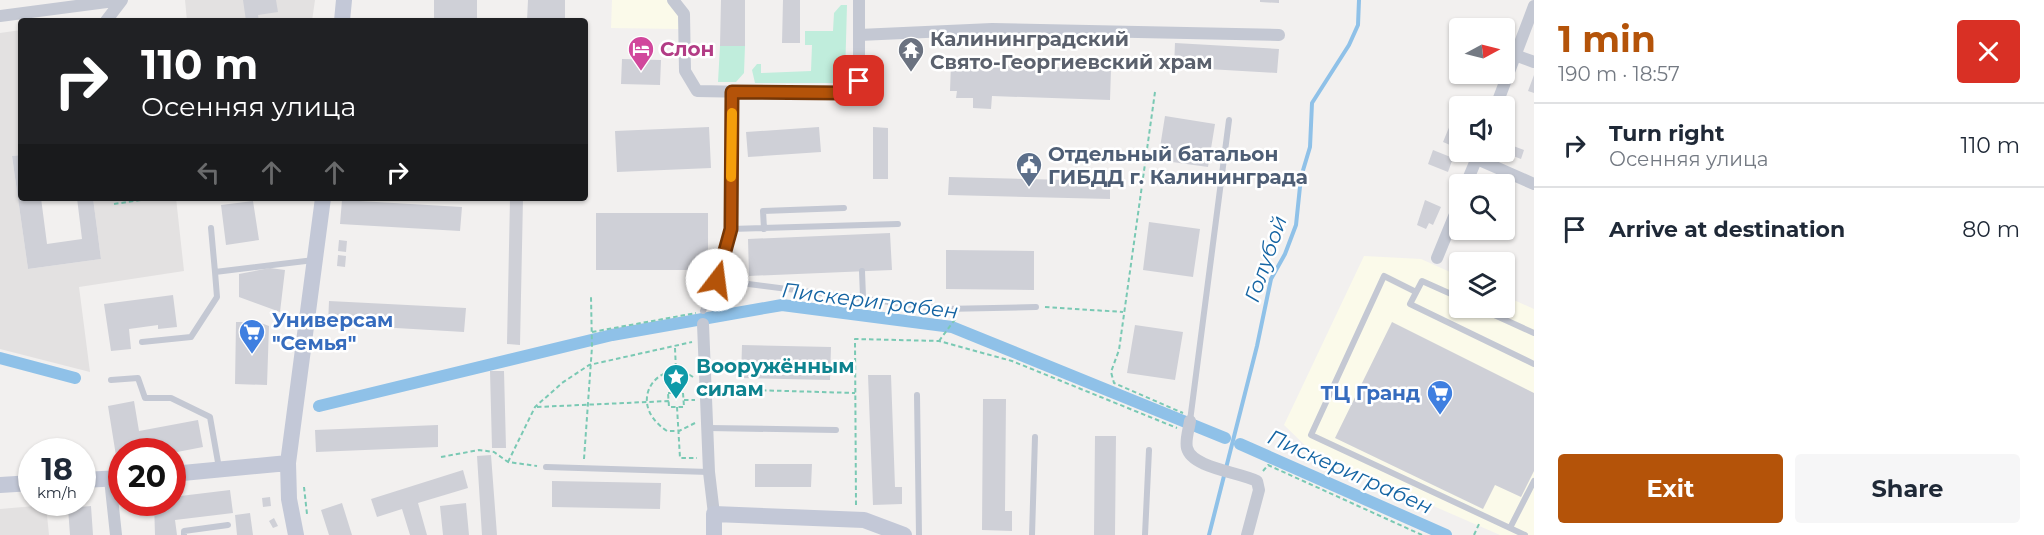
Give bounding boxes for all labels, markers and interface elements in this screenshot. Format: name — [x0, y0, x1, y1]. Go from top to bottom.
text: 1 min — [1558, 17, 1656, 61]
north arrow — [1449, 18, 1515, 84]
map controls — [1449, 18, 1515, 318]
button: close — [1957, 20, 2020, 83]
place label: Калининградский Свято-Георгиевский храм — [930, 27, 1213, 74]
hotel icon: Слон — [626, 34, 656, 72]
temple icon: Калининградский Свято-Георгиевский храм — [896, 35, 926, 73]
place label: Слон — [660, 37, 714, 61]
text: 110 m — [141, 38, 258, 90]
icon: right — [42, 42, 120, 120]
pin — [833, 55, 884, 106]
text: 190 m · 18:57 — [1558, 62, 1680, 86]
icon: arrive — [842, 64, 875, 97]
text: Осенняя улица — [141, 90, 356, 123]
button: sound — [1449, 96, 1515, 162]
text: Turn right — [1609, 120, 1724, 147]
icon: right — [1558, 129, 1591, 162]
text: 110 m — [1960, 132, 2020, 159]
place label: Отдельный батальон ГИБДД г. Калининграда — [1048, 142, 1308, 189]
text: Осенняя улица — [1609, 147, 1768, 171]
public building icon: Отдельный батальон ГИБДД г. Калининграда — [1014, 150, 1044, 188]
icon: left — [192, 156, 225, 189]
icon: ahead — [255, 156, 288, 189]
icon: ahead — [318, 156, 351, 189]
icon: right — [381, 156, 414, 189]
button: search — [1449, 174, 1515, 240]
water label: Голубой — [1239, 212, 1292, 305]
icon: arrive — [1558, 213, 1591, 246]
text: Arrive at destination — [1609, 216, 1845, 243]
text: 80 m — [1962, 216, 2020, 243]
position arrow — [685, 248, 749, 312]
button: layers — [1449, 252, 1515, 318]
water label: Пискериграбен — [780, 277, 960, 324]
place label: Универсам "Семья" — [272, 308, 393, 355]
supermarket icon: Универсам "Семья" — [237, 317, 267, 355]
place label: Вооружённым силам — [696, 354, 855, 401]
place icon: Вооружённым силам — [661, 362, 691, 400]
supermarket icon: ТЦ Гранд — [1425, 378, 1455, 416]
place label: ТЦ Гранд — [1320, 381, 1420, 405]
water label: Пискериграбен — [1264, 424, 1437, 519]
speed limit sign: 20 — [108, 438, 186, 516]
text: 18 — [41, 451, 73, 488]
button: Exit — [1558, 454, 1783, 523]
button: Share — [1795, 454, 2020, 523]
text: km/h — [37, 483, 77, 502]

